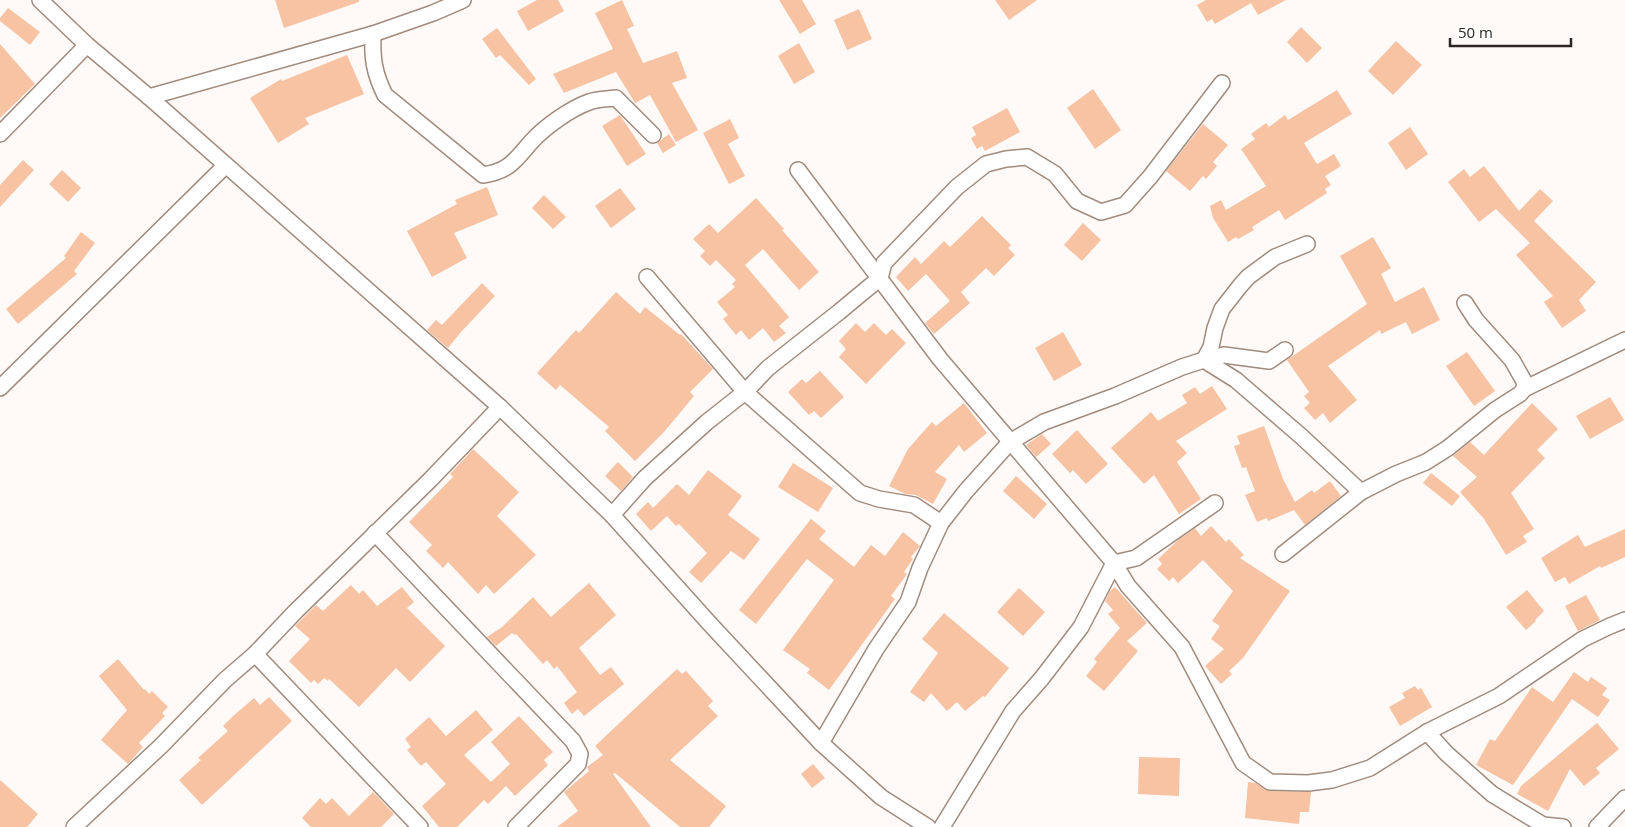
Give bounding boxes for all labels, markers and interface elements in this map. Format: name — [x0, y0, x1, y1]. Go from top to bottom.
scale bar — [1450, 15, 1571, 47]
text: 50 m — [1458, 22, 1493, 42]

